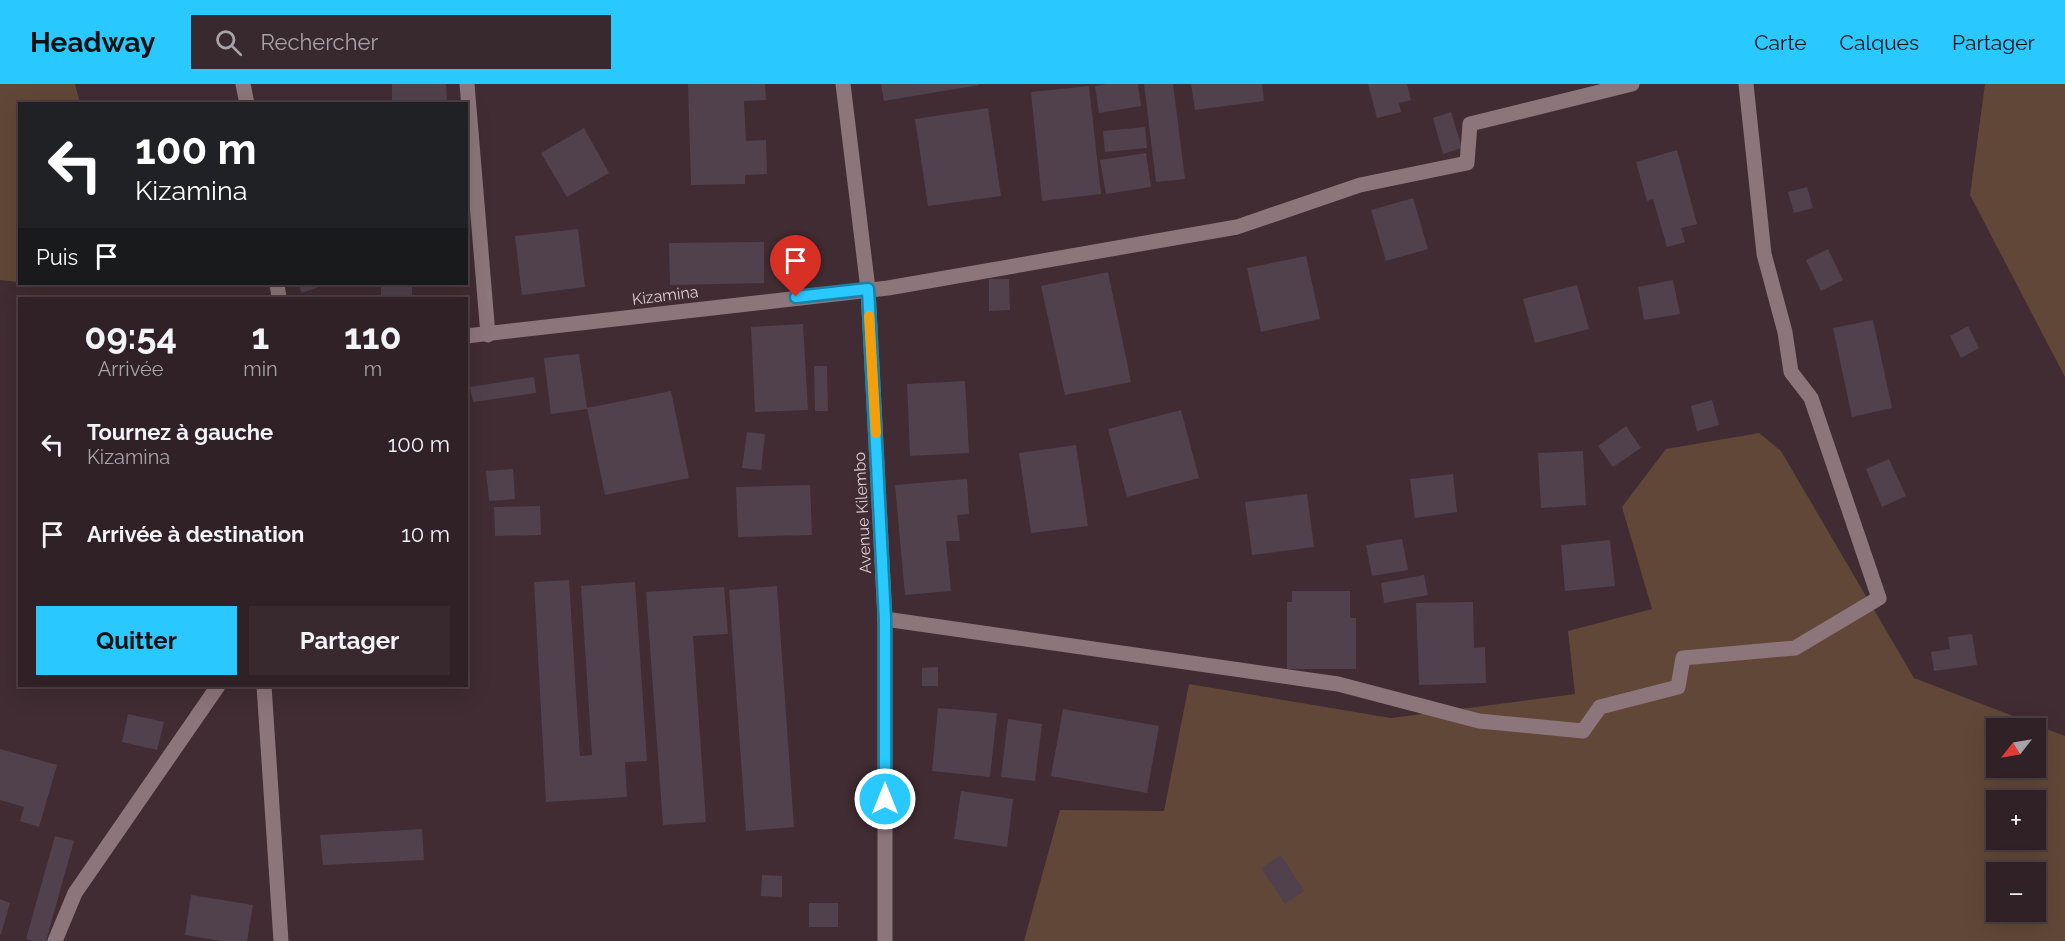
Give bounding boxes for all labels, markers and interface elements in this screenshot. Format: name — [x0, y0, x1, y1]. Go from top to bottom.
search box — [191, 15, 611, 69]
text: Headway — [30, 26, 155, 59]
icon: search — [212, 26, 245, 59]
text: Rechercher — [260, 29, 378, 55]
text: Carte — [1754, 30, 1807, 55]
text: Calques — [1840, 30, 1919, 55]
text: Partager — [1952, 30, 2035, 55]
text: 100 m — [135, 125, 257, 174]
icon: left — [36, 126, 114, 204]
text: Kizamina — [135, 175, 247, 206]
pin — [770, 235, 821, 297]
icon: arrive — [90, 240, 123, 273]
text: Puis — [36, 244, 78, 270]
icon: arrive — [779, 244, 812, 277]
street label: Kizamina — [631, 282, 699, 309]
text: 09:54 — [84, 315, 177, 357]
text: 1 — [252, 315, 269, 357]
text: 110 — [344, 315, 402, 357]
text: Arrivée — [98, 357, 164, 381]
text: min — [243, 357, 278, 381]
text: m — [364, 357, 382, 381]
text: Tournez à gauche — [87, 419, 273, 445]
icon: left — [36, 428, 69, 461]
text: 100 m — [388, 431, 450, 457]
text: Kizamina — [87, 445, 170, 469]
street label: Avenue Kilembo — [850, 452, 875, 574]
icon: arrive — [36, 518, 69, 551]
text: Arrivée à destination — [87, 521, 304, 547]
text: 10 m — [401, 521, 450, 547]
button: Quitter — [36, 606, 237, 675]
button: Partager — [249, 606, 450, 675]
north arrow — [1986, 718, 2046, 778]
map controls — [1986, 718, 2046, 922]
position arrow — [853, 767, 917, 831]
button: + — [1986, 790, 2046, 850]
button: − — [1986, 862, 2046, 922]

